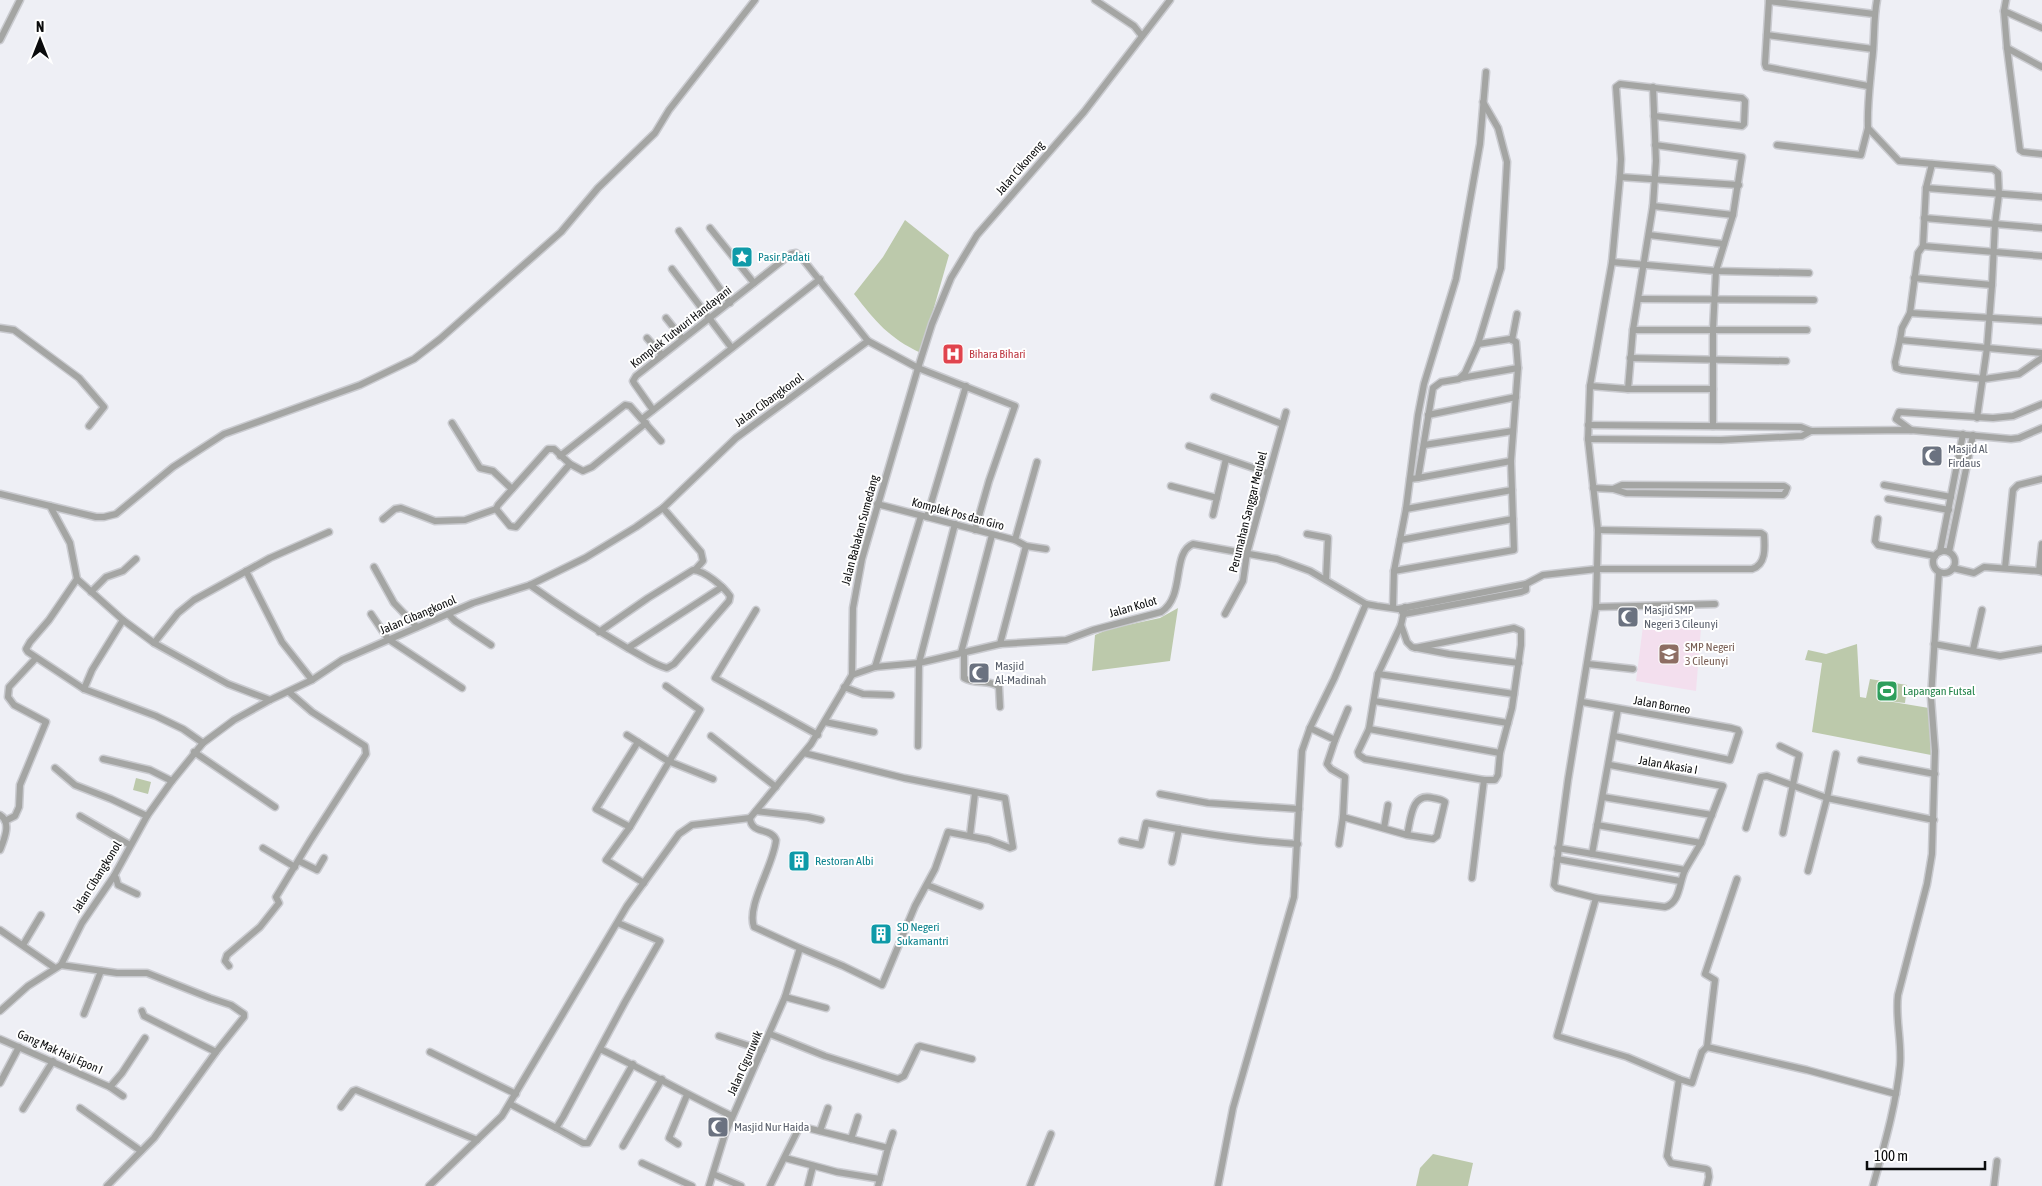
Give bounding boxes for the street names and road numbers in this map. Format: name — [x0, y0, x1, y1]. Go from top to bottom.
street label: Jalan Cikoneng — [993, 138, 1048, 198]
street label: Komplek Tutwuri Handayani — [628, 283, 734, 371]
street label: Jalan Cibangkonol — [732, 370, 807, 430]
street label: Perumahan Sanggar Meubel — [1226, 449, 1270, 574]
street label: Jalan Babakan Sumedang — [839, 473, 882, 587]
street label: Komplek Pos dan Giro — [910, 495, 1006, 533]
street label: Jalan Cibangkonol — [378, 592, 459, 637]
street label: Jalan Kolot — [1107, 593, 1159, 620]
street label: Jalan Borneo — [1633, 693, 1692, 717]
street label: Jalan Akasia I — [1637, 753, 1699, 777]
street label: Jalan Cibangkonol — [70, 838, 125, 915]
street label: Gang Mak Haji Epon I — [15, 1027, 105, 1077]
street label: Jalan Ciguruwik — [725, 1028, 766, 1098]

